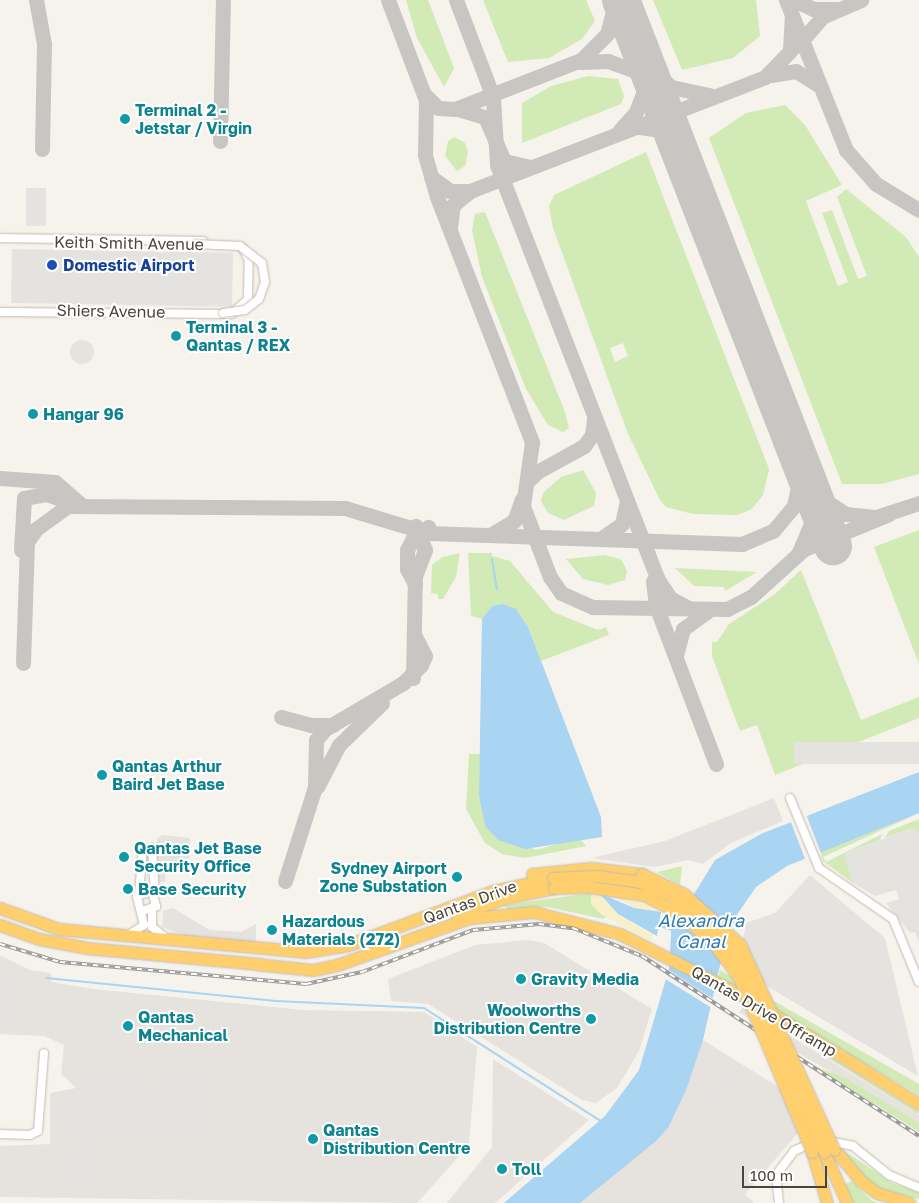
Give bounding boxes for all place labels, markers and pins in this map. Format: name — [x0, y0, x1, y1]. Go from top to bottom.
place label: Terminal 2 - Jetstar / Virgin — [135, 100, 252, 138]
marker: Terminal 2 - Jetstar / Virgin — [119, 113, 131, 125]
place label: Domestic Airport — [63, 255, 195, 275]
marker: Domestic Airport — [45, 258, 59, 272]
place label: Terminal 3 - Qantas / REX — [186, 317, 290, 355]
marker: Terminal 3 - Qantas / REX — [170, 330, 182, 342]
place label: Hangar 96 — [43, 404, 124, 424]
marker: Hangar 96 — [27, 408, 39, 420]
place label: Qantas Arthur Baird Jet Base — [112, 756, 225, 794]
marker: Qantas Arthur Baird Jet Base — [96, 769, 108, 781]
place label: Qantas Jet Base Security Office — [134, 838, 262, 876]
marker: Qantas Jet Base Security Office — [118, 851, 130, 863]
place label: Sydney Airport Zone Substation — [320, 858, 447, 896]
marker: Sydney Airport Zone Substation — [451, 871, 463, 883]
place label: Base Security — [138, 879, 247, 899]
marker: Base Security — [122, 883, 134, 895]
place label: Hazardous Materials (272) — [282, 911, 400, 949]
marker: Hazardous Materials (272) — [266, 924, 278, 936]
place label: Gravity Media — [531, 969, 639, 989]
marker: Gravity Media — [515, 973, 527, 985]
place label: Woolworths Distribution Centre — [434, 1000, 581, 1038]
place label: Qantas Mechanical — [138, 1007, 228, 1045]
marker: Woolworths Distribution Centre — [585, 1013, 597, 1025]
marker: Qantas Mechanical — [122, 1020, 134, 1032]
place label: Qantas Distribution Centre — [323, 1120, 470, 1158]
marker: Qantas Distribution Centre — [307, 1133, 319, 1145]
place label: Toll — [512, 1159, 541, 1179]
marker: Toll — [496, 1163, 508, 1175]

